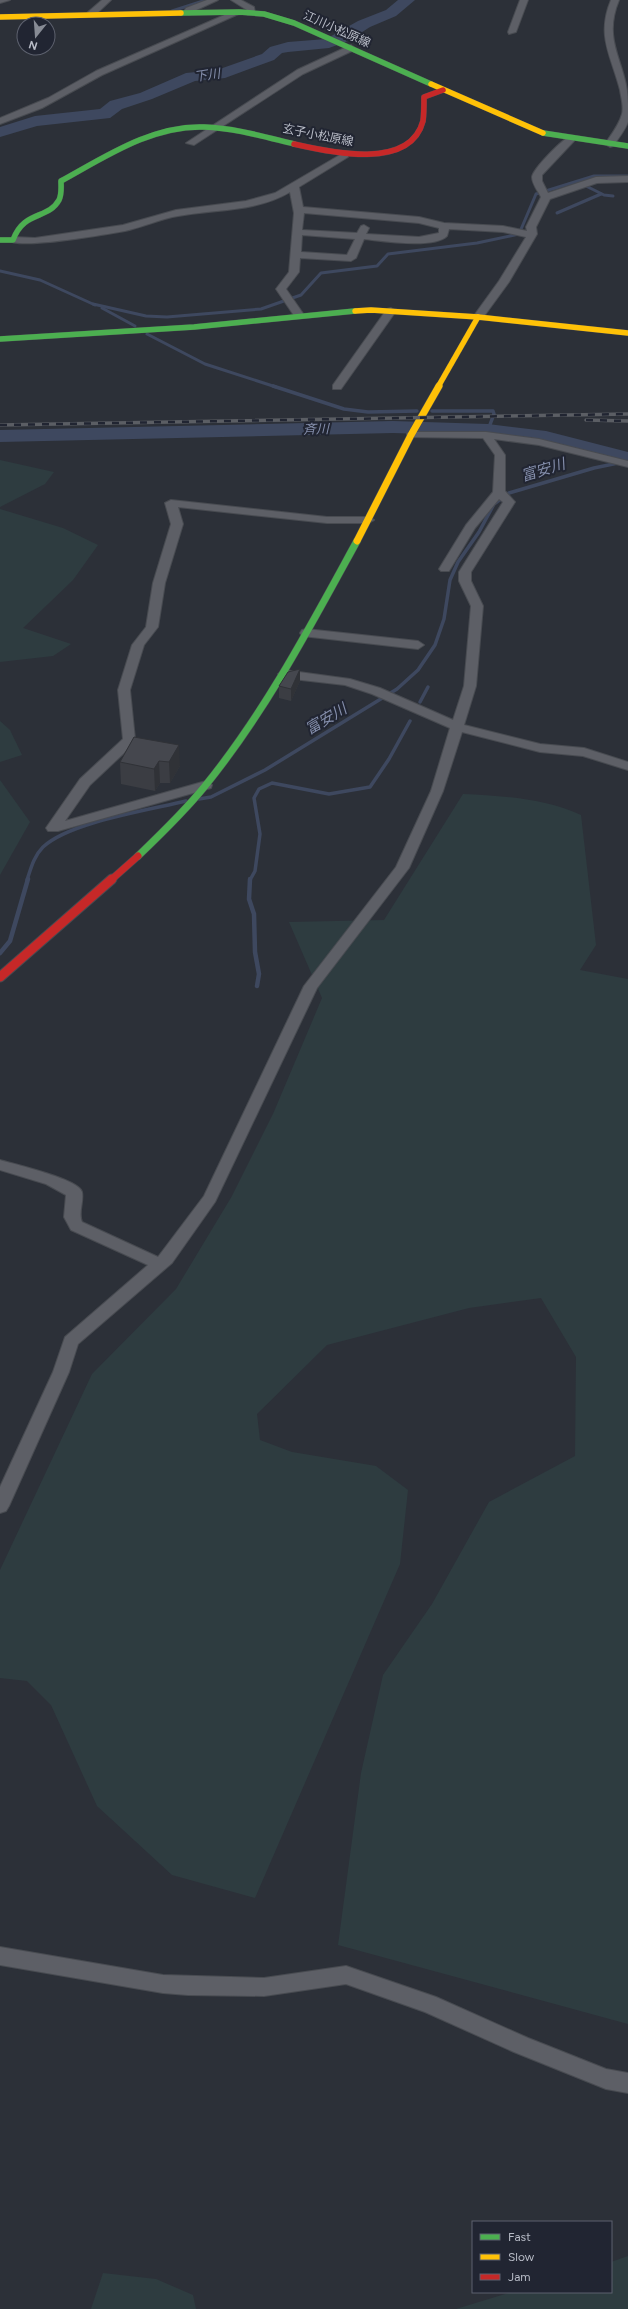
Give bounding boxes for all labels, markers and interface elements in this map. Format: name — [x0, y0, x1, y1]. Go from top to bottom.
street label: 江川小松原線 — [301, 8, 373, 50]
north arrow — [16, 16, 56, 56]
text: N — [27, 38, 39, 53]
water label: 下川 — [193, 65, 223, 84]
street label: 玄子小松原線 — [281, 121, 355, 149]
water label: 斉川 — [303, 421, 331, 437]
water label: 富安川 — [519, 454, 569, 485]
water label: 富安川 — [302, 699, 352, 738]
legend — [472, 2221, 612, 2293]
text: Fast — [508, 2230, 531, 2244]
text: Slow — [508, 2250, 535, 2264]
text: Jam — [508, 2270, 531, 2284]

